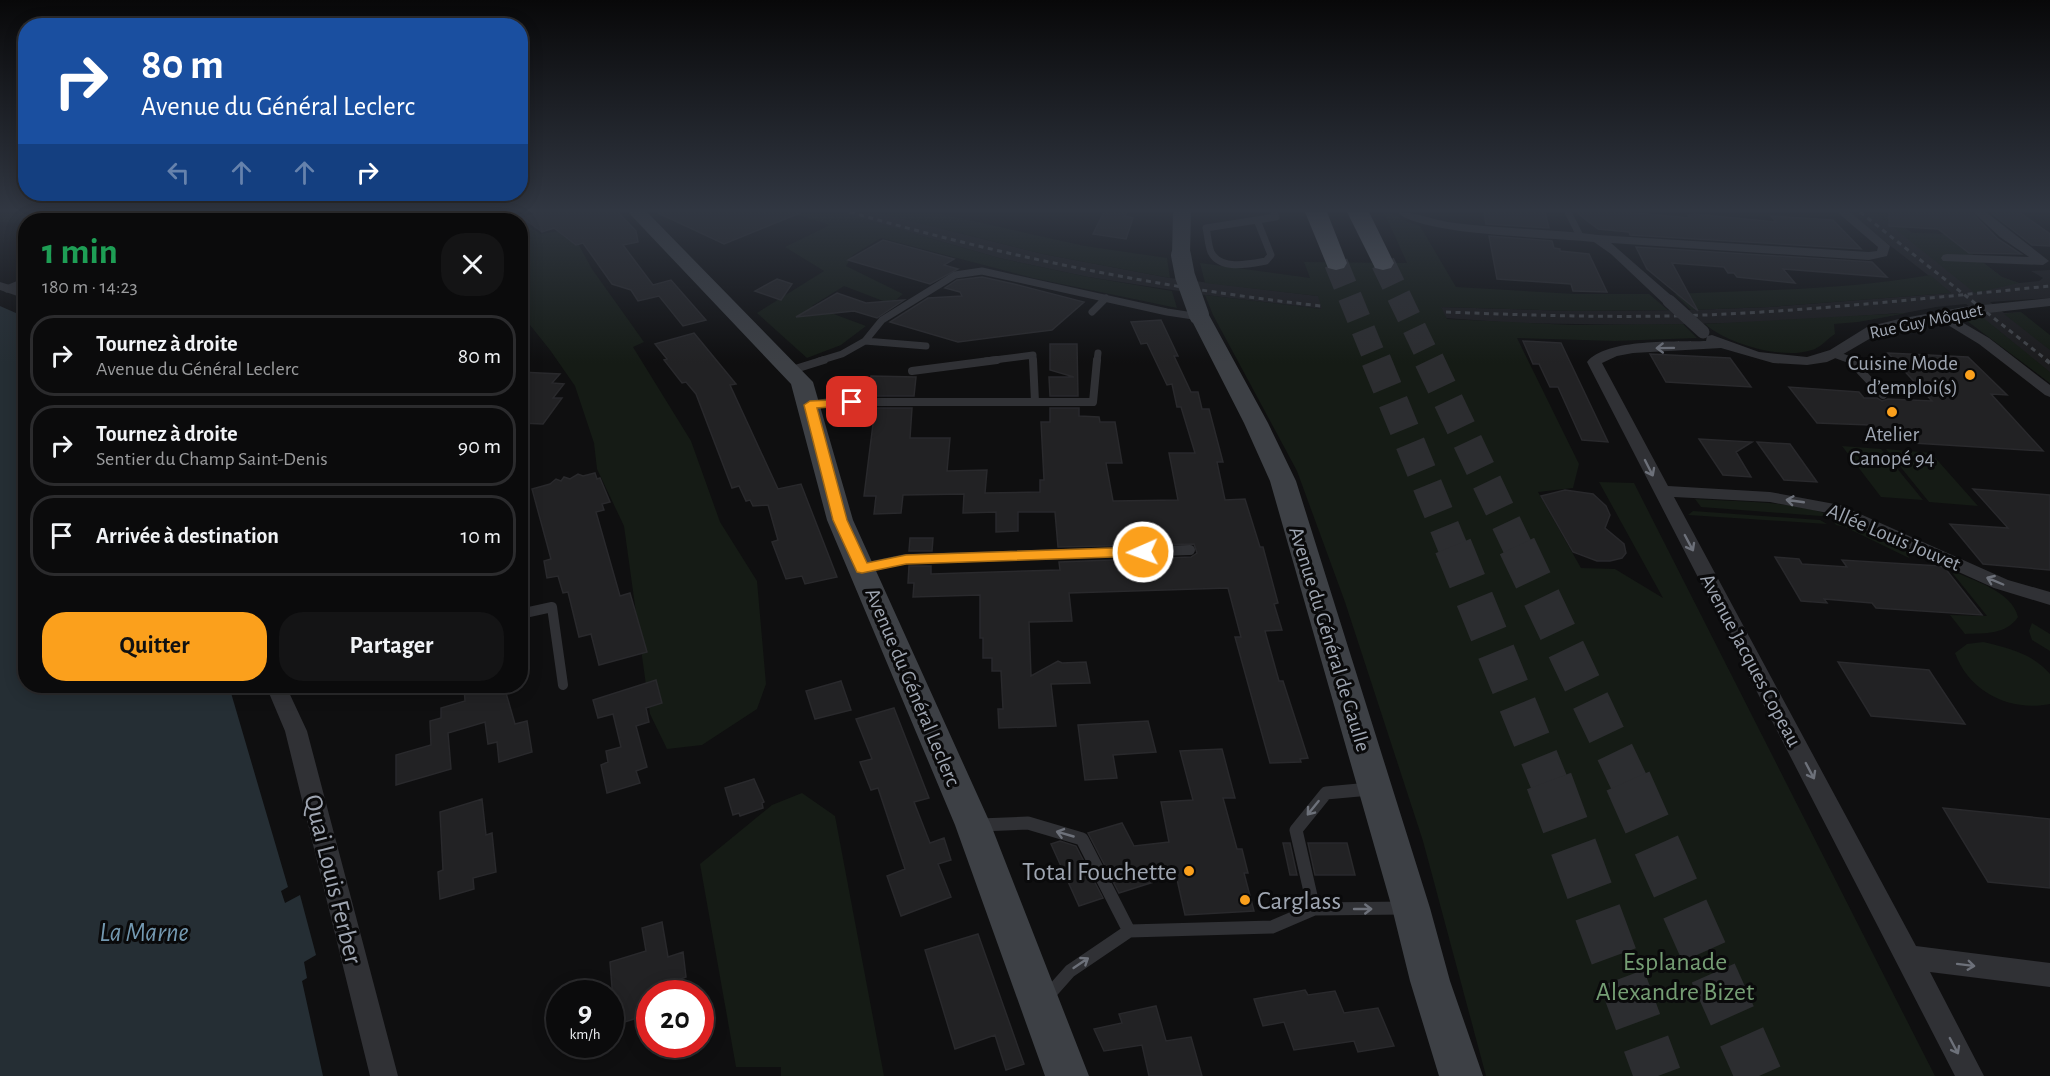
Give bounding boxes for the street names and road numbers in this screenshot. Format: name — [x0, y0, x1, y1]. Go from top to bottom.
street label: Rue Guy Môquet — [1868, 301, 1985, 343]
street label: Allée Louis Jouvet — [1824, 500, 1964, 575]
street label: Avenue du Général de Gaulle — [1285, 524, 1374, 754]
street label: Avenue Jacques Copeau — [1696, 570, 1805, 750]
street label: Avenue du Général Leclerc — [861, 585, 964, 789]
street label: Quai Louis Ferber — [299, 792, 367, 967]

